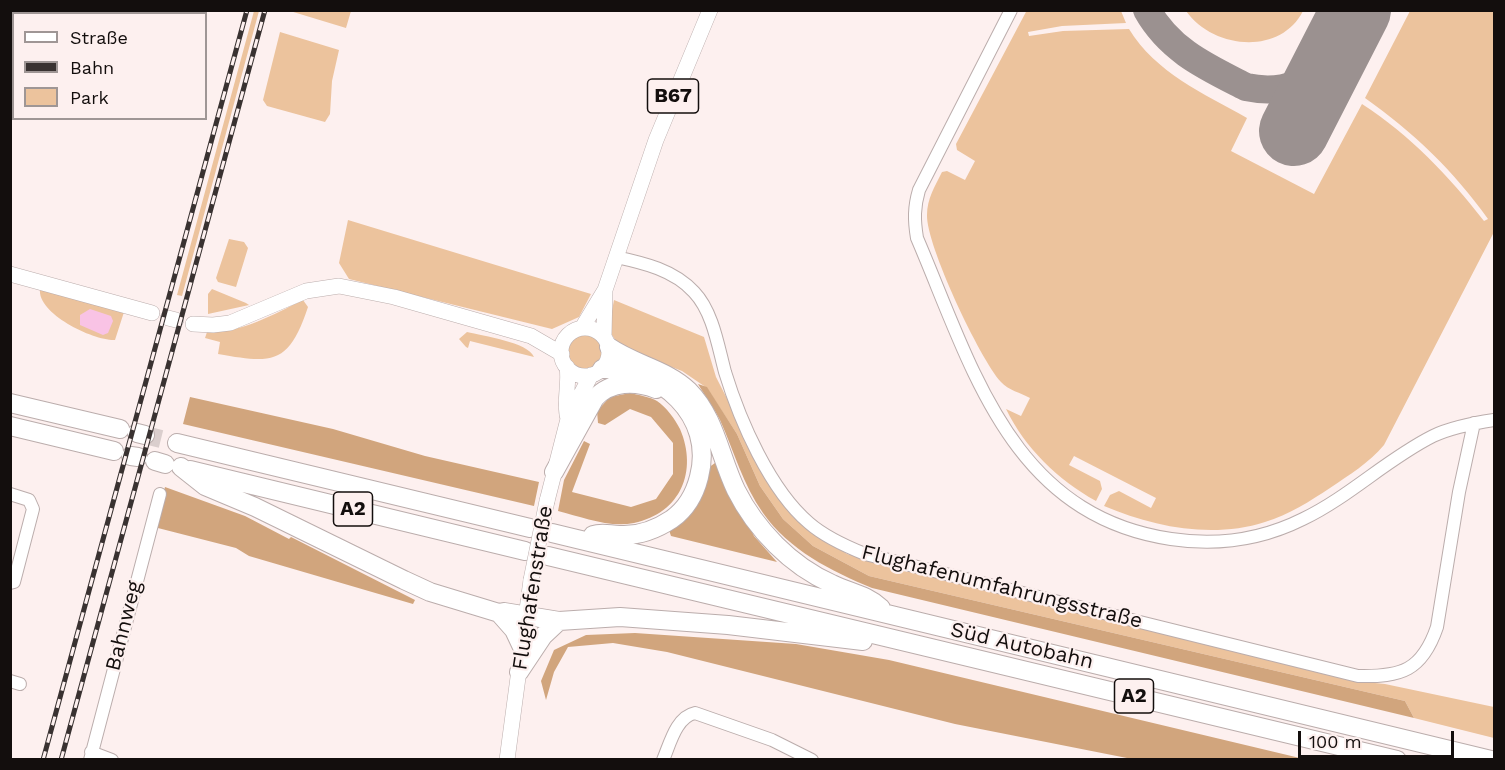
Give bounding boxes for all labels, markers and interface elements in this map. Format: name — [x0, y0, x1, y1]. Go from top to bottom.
legend — [12, 12, 207, 120]
text: Straße — [70, 27, 128, 48]
text: Bahn — [70, 57, 114, 78]
road number: B67 — [648, 79, 698, 113]
text: Park — [70, 87, 109, 108]
road number: A2 — [334, 492, 372, 526]
street label: Flughafenstraße — [508, 504, 558, 672]
street label: Flughafenumfahrungsstraße — [859, 540, 1145, 634]
street label: Bahnweg — [101, 578, 147, 674]
street label: Süd Autobahn — [948, 617, 1096, 675]
road number: A2 — [1114, 679, 1154, 713]
scale bar — [1301, 719, 1457, 757]
text: 100 m — [1309, 731, 1362, 752]

